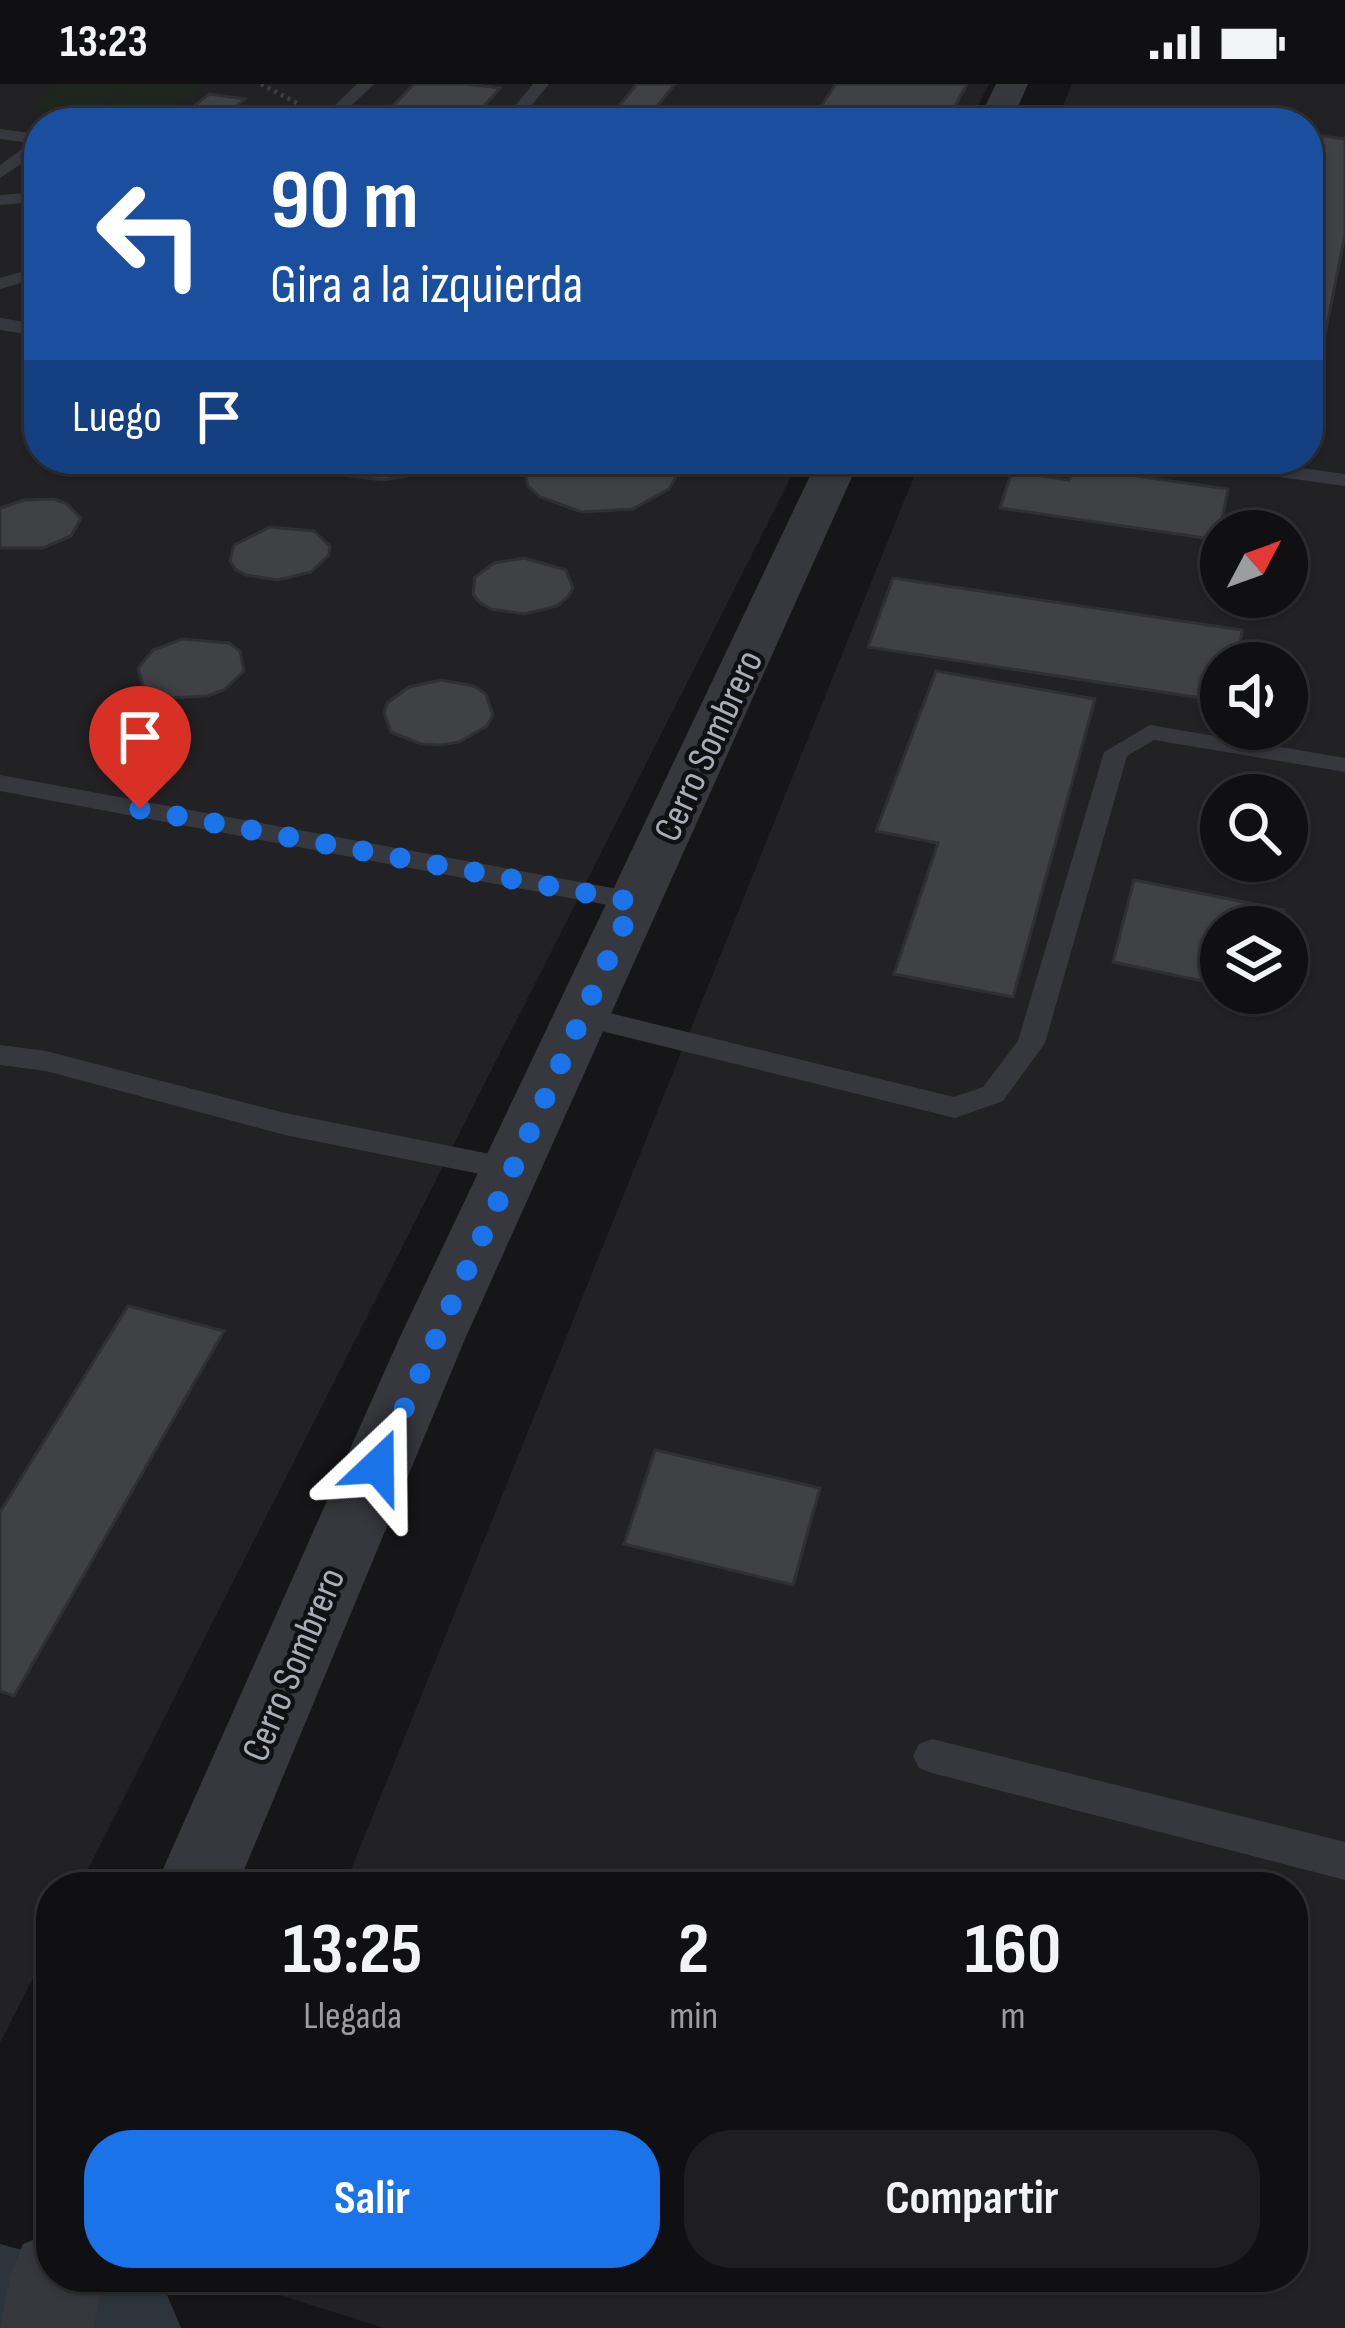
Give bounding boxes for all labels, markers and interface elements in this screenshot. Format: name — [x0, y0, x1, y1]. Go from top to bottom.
text: 13:23 — [60, 15, 148, 70]
text: 90 m — [270, 151, 419, 252]
icon: left — [72, 156, 228, 312]
text: Gira a la izquierda — [270, 253, 583, 318]
icon: arrive — [186, 384, 252, 450]
text: Luego — [72, 390, 162, 445]
north arrow — [1200, 510, 1308, 618]
map controls — [1200, 510, 1308, 1014]
button: sound — [1200, 642, 1308, 750]
street label: Cerro Sombrero — [645, 643, 774, 849]
pin — [89, 686, 191, 809]
icon: arrive — [107, 704, 173, 770]
button: search — [1200, 774, 1308, 882]
button: layers — [1200, 906, 1308, 1014]
position arrow — [315, 1403, 441, 1529]
street label: Cerro Sombrero — [233, 1561, 356, 1769]
text: 13:25 — [283, 1907, 422, 1994]
text: 2 — [678, 1907, 709, 1994]
text: 160 — [965, 1907, 1061, 1994]
text: Llegada — [303, 1993, 402, 2040]
text: min — [669, 1993, 718, 2040]
text: m — [1001, 1993, 1026, 2040]
button: Salir — [84, 2130, 660, 2268]
button: Compartir — [684, 2130, 1260, 2268]

